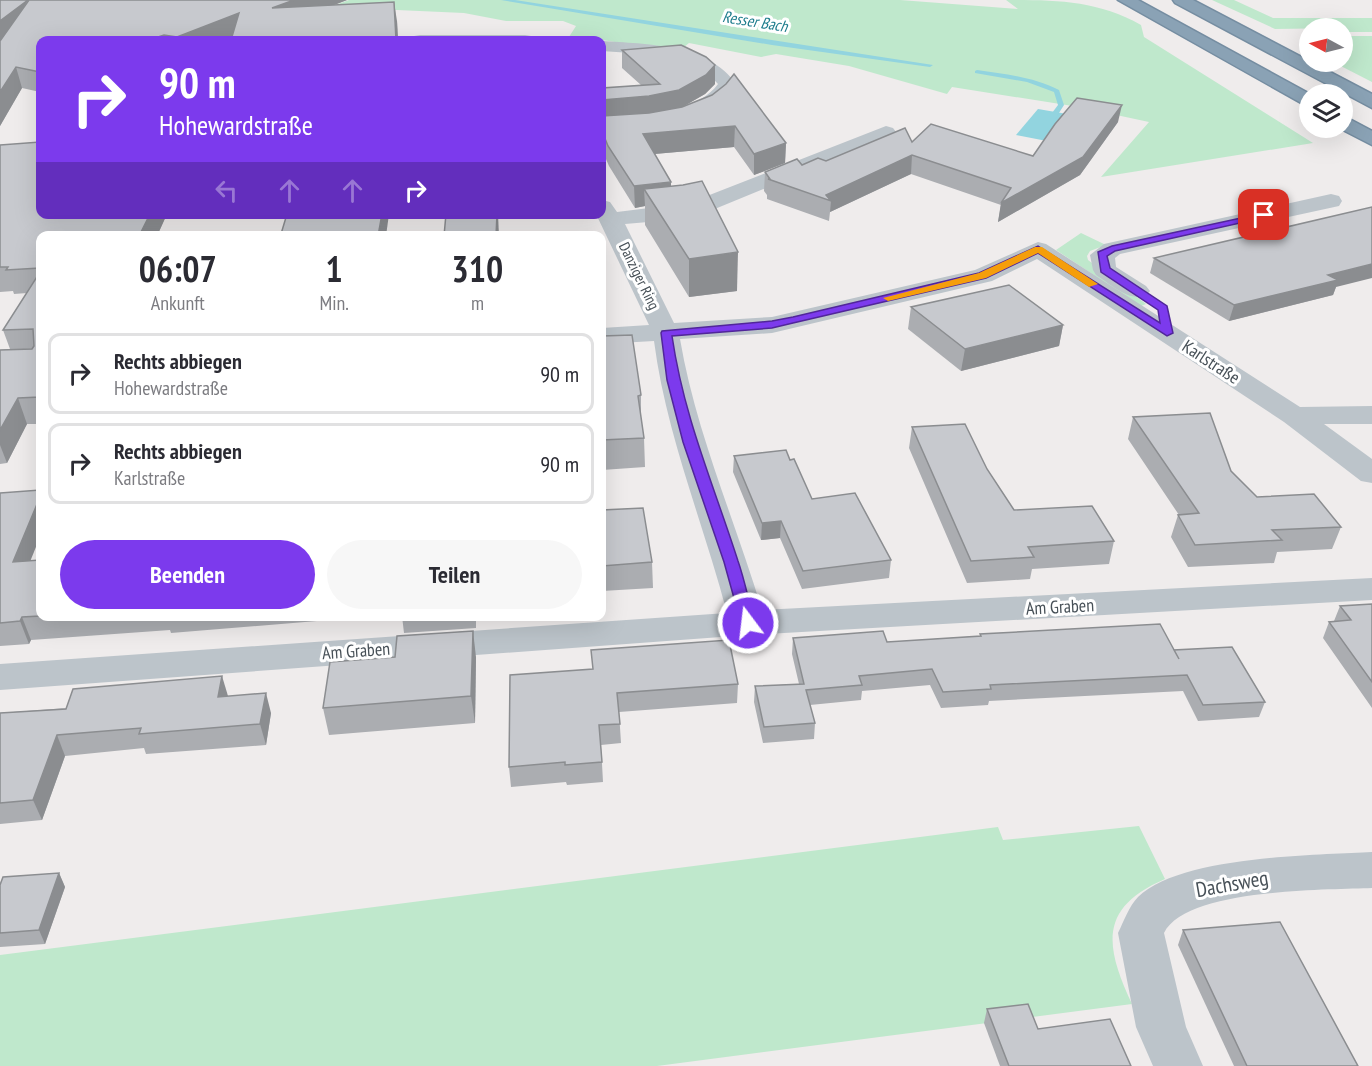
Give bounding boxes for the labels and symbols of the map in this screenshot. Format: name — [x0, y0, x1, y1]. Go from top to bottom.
water label: Resser Bach — [721, 6, 790, 36]
north arrow — [1299, 18, 1353, 72]
pin — [1238, 189, 1289, 240]
street label: Danziger Ring — [615, 239, 664, 313]
street label: Karlstraße — [1178, 334, 1244, 389]
position arrow — [716, 591, 780, 655]
street label: Am Graben — [1025, 593, 1095, 620]
street label: Am Graben — [321, 637, 391, 664]
street label: Dachsweg — [1194, 864, 1270, 903]

